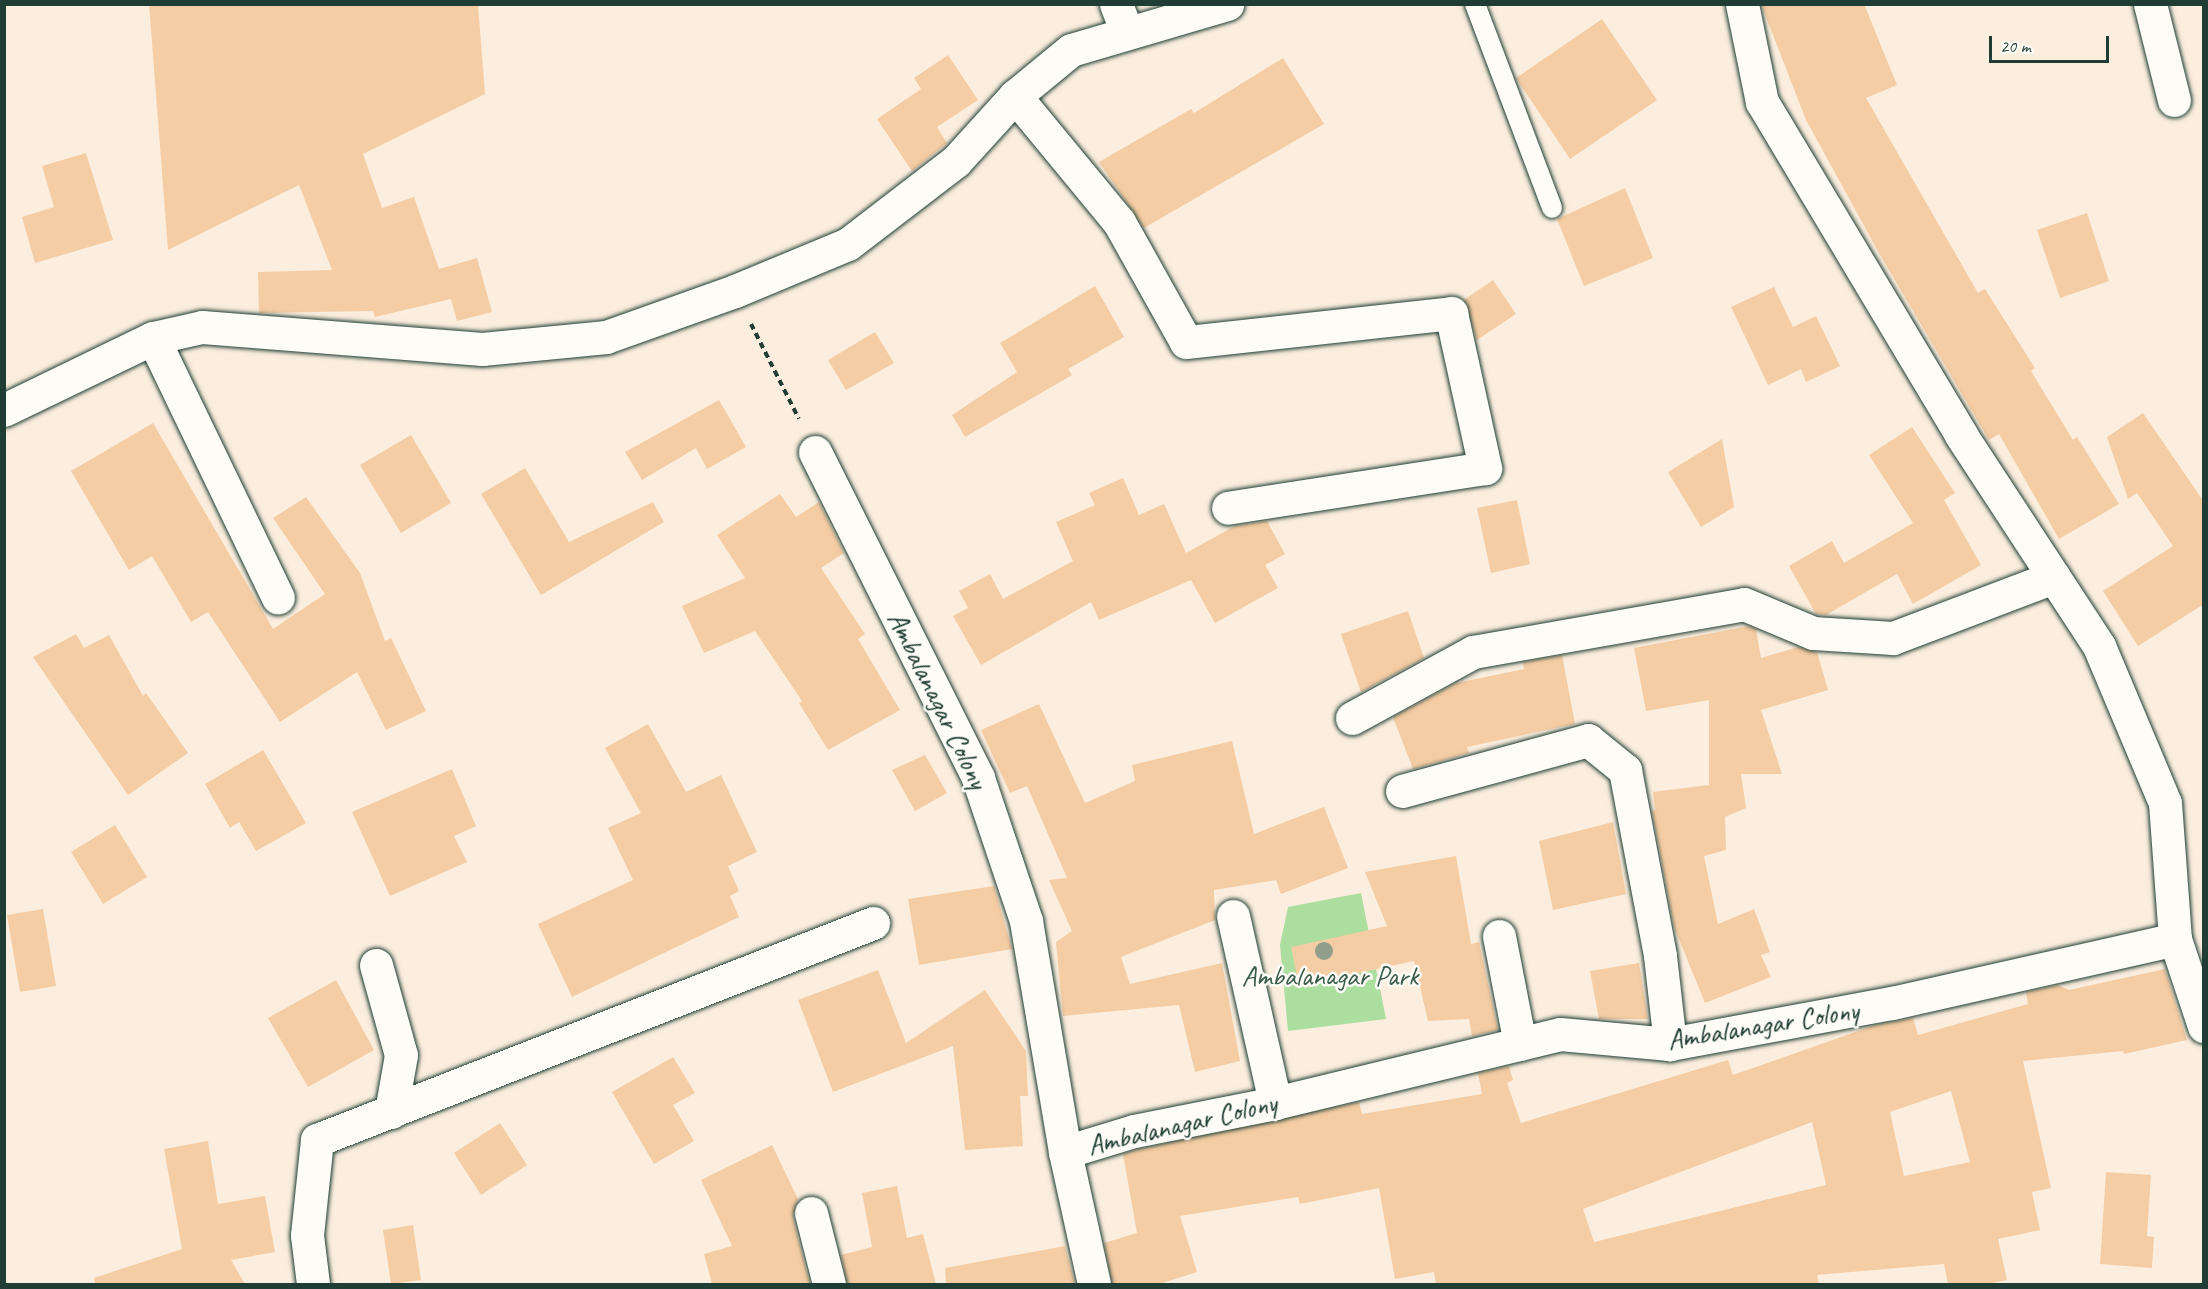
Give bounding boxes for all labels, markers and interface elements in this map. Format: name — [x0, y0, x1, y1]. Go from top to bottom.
scale bar — [1992, 24, 2112, 62]
text: 20 m — [2000, 35, 2031, 57]
street label: Ambalanagar Colony — [881, 606, 995, 794]
park label: Ambalanagar Park — [1241, 959, 1419, 993]
street label: Ambalanagar Colony — [1665, 993, 1861, 1057]
street label: Ambalanagar Colony — [1084, 1086, 1280, 1162]

